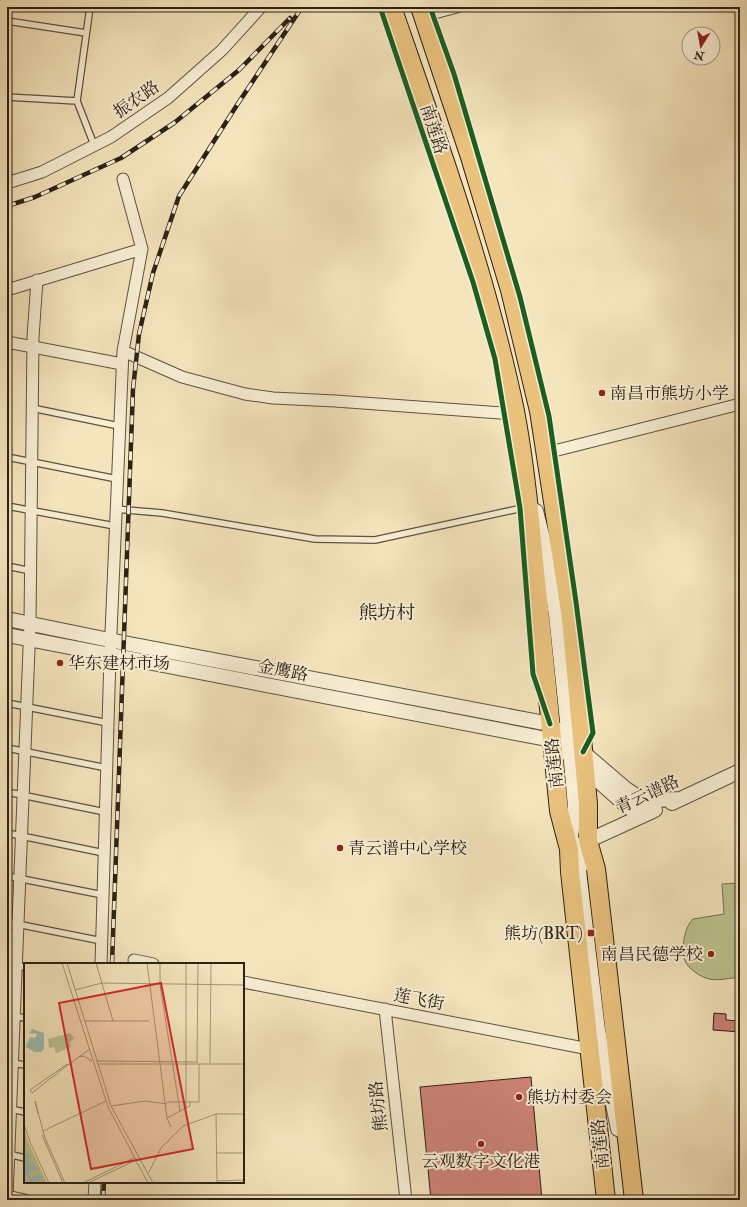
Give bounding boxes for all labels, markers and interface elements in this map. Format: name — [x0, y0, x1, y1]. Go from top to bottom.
north arrow — [681, 26, 721, 66]
text: N — [692, 48, 706, 63]
street label: 振农路 — [109, 76, 163, 123]
street label: 南莲路 — [416, 102, 451, 157]
place label: 南昌市熊坊小学 — [610, 383, 729, 404]
marker: 南昌市熊坊小学 — [597, 388, 607, 398]
district label: 熊坊村 — [358, 601, 416, 625]
place label: 华东建材市场 — [68, 653, 170, 674]
street label: 金鹰路 — [256, 655, 310, 686]
marker: 华东建材市场 — [55, 658, 65, 668]
street label: 南莲路 — [541, 736, 568, 789]
street label: 青云谱路 — [612, 771, 682, 818]
place label: 青云谱中心学校 — [348, 838, 467, 859]
marker: 青云谱中心学校 — [335, 843, 345, 853]
place label: 熊坊(BRT) — [504, 923, 583, 944]
marker: 熊坊(BRT) — [586, 928, 596, 938]
place label: 南昌民德学校 — [601, 944, 703, 965]
marker: 南昌民德学校 — [706, 949, 716, 959]
inset map — [24, 963, 244, 1183]
street label: 莲飞街 — [392, 984, 446, 1015]
street label: 熊坊路 — [365, 1079, 392, 1132]
place label: 熊坊村委会 — [527, 1087, 612, 1108]
marker: 熊坊村委会 — [514, 1092, 524, 1102]
street label: 南莲路 — [587, 1117, 614, 1170]
marker: 云观数字文化港 — [476, 1139, 486, 1149]
place label: 云观数字文化港 — [422, 1151, 541, 1172]

